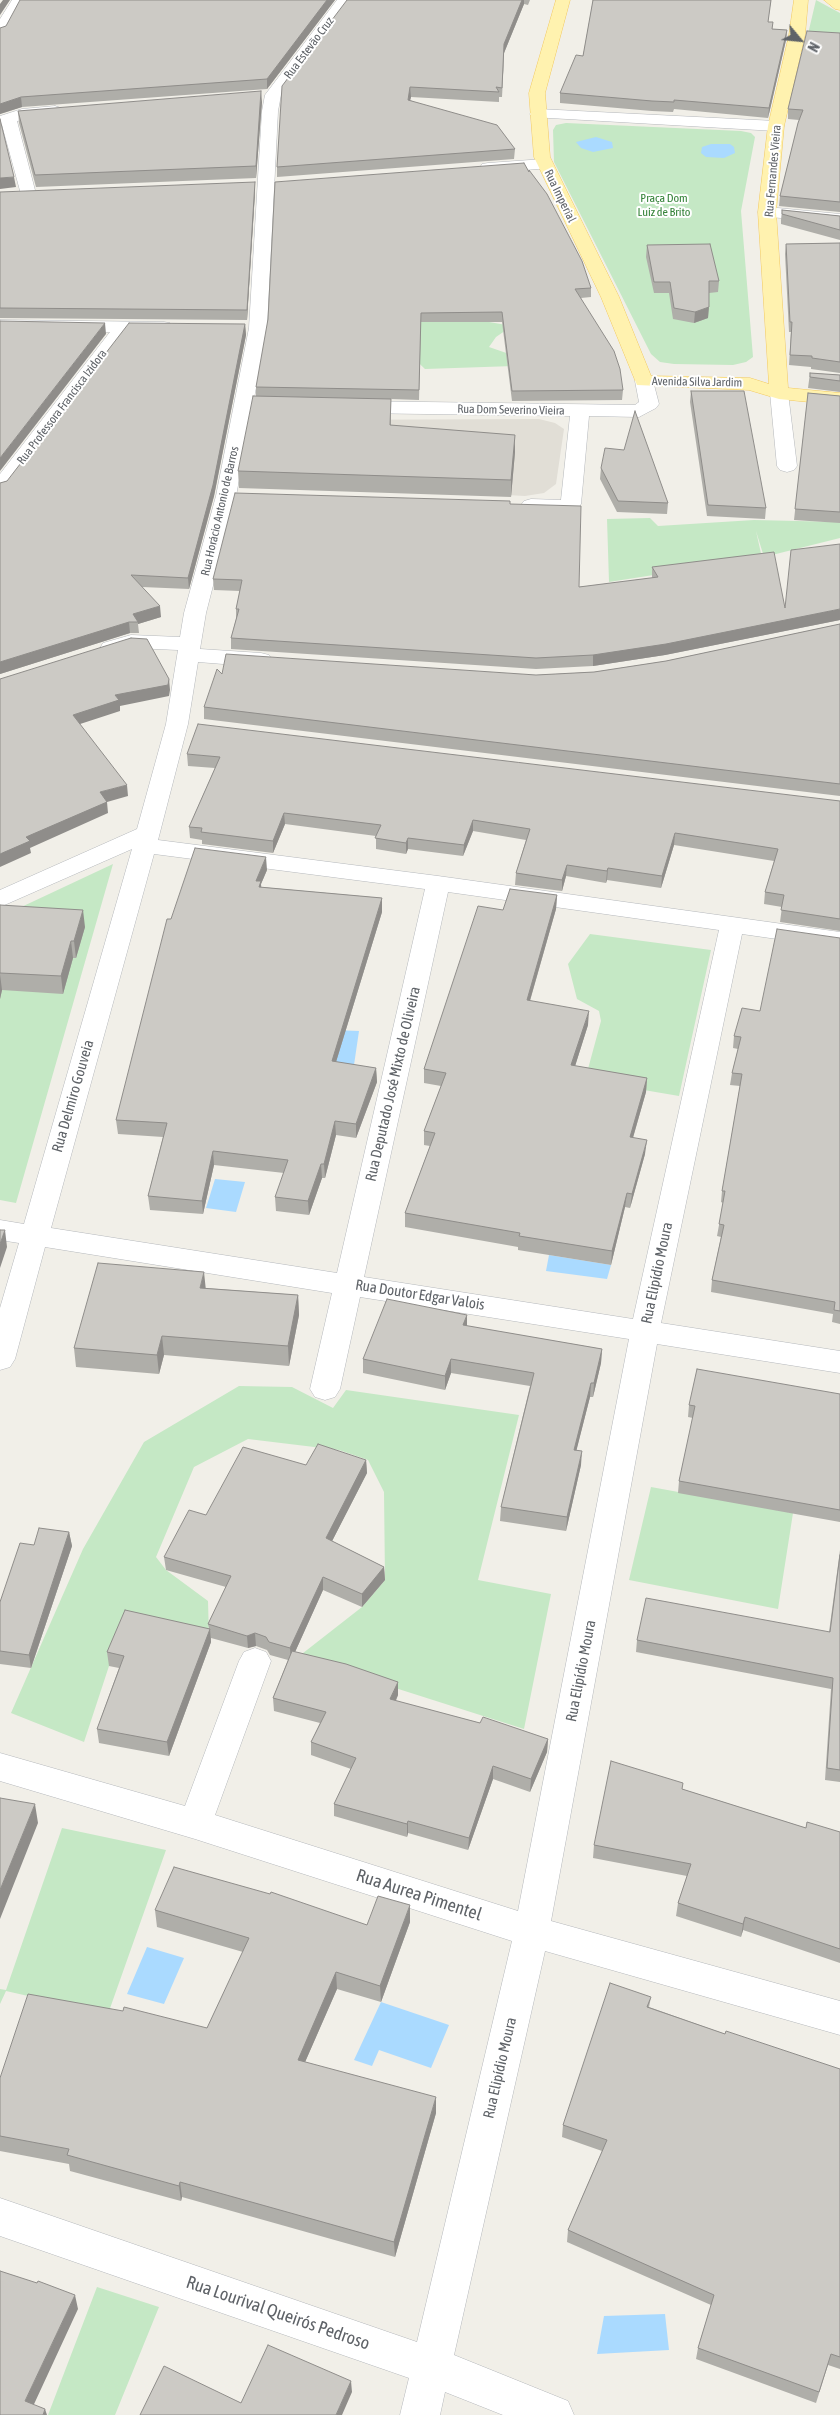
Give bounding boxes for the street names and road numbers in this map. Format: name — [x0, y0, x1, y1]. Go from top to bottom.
street label: Rua Estevão Cruz — [281, 14, 337, 82]
street label: Rua Fernandes Vieira — [762, 124, 784, 218]
street label: Rua Imperial — [541, 167, 579, 225]
street label: Rua Professora Francisca Izidora — [14, 347, 110, 467]
street label: Avenida Silva Jardim — [652, 374, 742, 390]
street label: Rua Dom Severino Vieira — [457, 402, 565, 418]
street label: Rua Horácio Antonio de Barros — [198, 445, 242, 577]
street label: Rua Deputado José Mixto de Oliveira — [362, 985, 424, 1183]
street label: Rua Delmiro Gouveia — [48, 1038, 98, 1154]
street label: Rua Elipídio Moura — [637, 1221, 677, 1325]
street label: Rua Doutor Edgar Valois — [354, 1276, 486, 1314]
street label: Rua Elipídio Moura — [562, 1619, 600, 1723]
street label: Rua Aurea Pimentel — [353, 1865, 485, 1925]
street label: Rua Elipídio Moura — [480, 2016, 520, 2120]
street label: Rua Lourival Queirós Pedroso — [183, 2271, 373, 2355]

